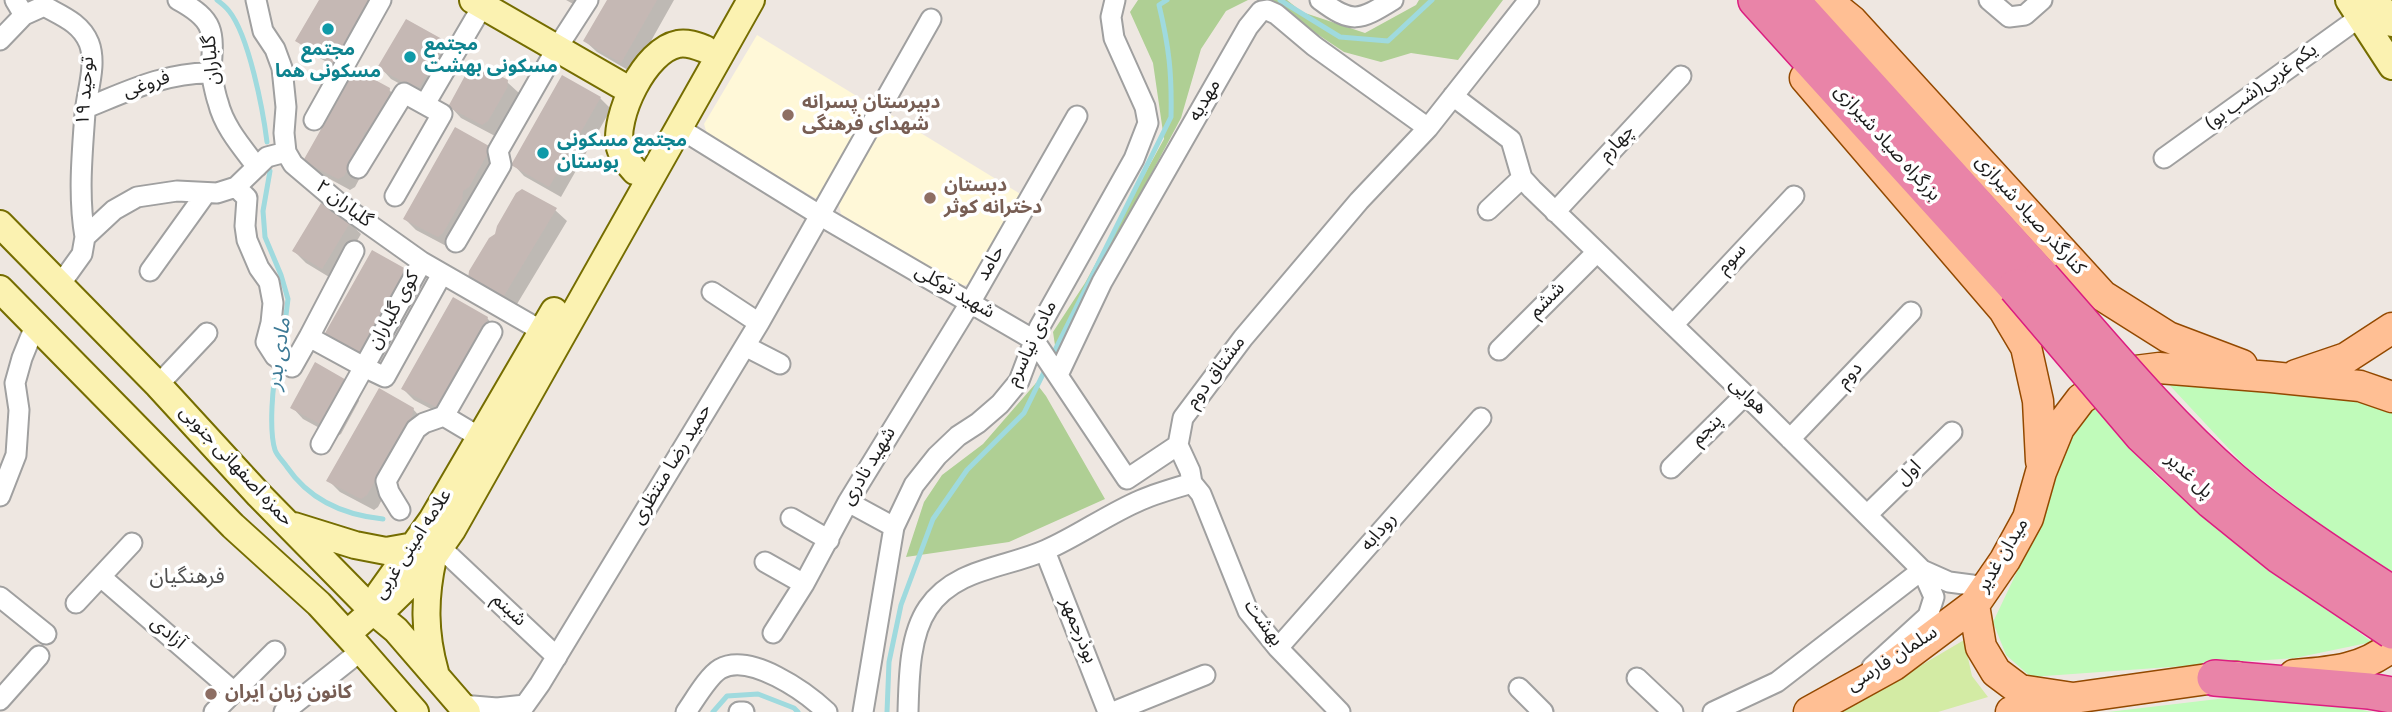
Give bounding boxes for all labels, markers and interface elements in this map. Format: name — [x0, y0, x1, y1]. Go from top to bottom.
marker: مجتمع مسکونی هما — [320, 21, 336, 37]
street label: گلباران — [199, 34, 227, 86]
place label: مجتمع مسکونی بهشت — [424, 35, 558, 79]
place label: مجتمع مسکونی هما — [275, 40, 381, 84]
street label: یکم غربی(شب بو) — [2201, 40, 2323, 136]
marker: مجتمع مسکونی بهشت — [402, 49, 418, 65]
street label: توحید ۱۹ — [73, 56, 101, 126]
street label: فروغی — [121, 67, 173, 105]
street label: مهدیه — [1185, 76, 1227, 126]
street label: بزرگراه صیاد شیرازی — [1828, 81, 1944, 207]
place label: دبیرستان پسرانه شهدای فرهنگی — [802, 93, 940, 137]
marker: دبیرستان پسرانه شهدای فرهنگی — [780, 107, 796, 123]
street label: چهارم — [1595, 121, 1641, 167]
place label: مجتمع مسکونی بوستان — [557, 131, 687, 175]
marker: مجتمع مسکونی بوستان — [535, 145, 551, 161]
street label: کنارگذر صیاد شیرازی — [1969, 151, 2089, 281]
street label: گلباران ۲ — [310, 176, 376, 234]
place label: دبستان دخترانه کوثر — [944, 176, 1042, 220]
marker: دبستان دخترانه کوثر — [922, 190, 938, 206]
street label: سوم — [1713, 240, 1753, 280]
street label: حامد — [973, 242, 1011, 286]
street label: شهید توکلی — [910, 261, 998, 325]
street label: کوی گلباران — [364, 268, 426, 354]
street label: ششم — [1525, 278, 1571, 324]
street label: مادی نیاسرم — [1003, 298, 1063, 390]
water label: مادی بدر — [263, 316, 299, 392]
street label: مشتاق دوم — [1182, 332, 1252, 414]
street label: دوم — [1834, 358, 1868, 394]
street label: هوایی — [1723, 373, 1771, 421]
street label: حمید رضا منتظری — [628, 401, 718, 529]
street label: حمزه اصفهانی جنوبی — [173, 402, 297, 532]
street label: پنجم — [1688, 411, 1728, 451]
street label: شهید نادری — [838, 424, 902, 510]
street label: پل غدیر — [2159, 449, 2217, 505]
street label: اول — [1893, 457, 1927, 491]
street label: علامه امینی غربی — [370, 486, 458, 604]
street label: رودابه — [1357, 509, 1403, 557]
street label: میدان غدیر — [1973, 515, 2035, 597]
district label: فرهنگیان — [149, 566, 225, 592]
street label: شبنم — [486, 589, 530, 633]
street label: بوذرجمهر — [1054, 595, 1100, 667]
street label: بهشت — [1238, 596, 1286, 652]
street label: آزادی — [145, 613, 189, 655]
street label: سلمان فارسی — [1843, 622, 1943, 698]
place label: کانون زبان ایران — [225, 683, 352, 705]
marker: کانون زبان ایران — [203, 686, 219, 702]

